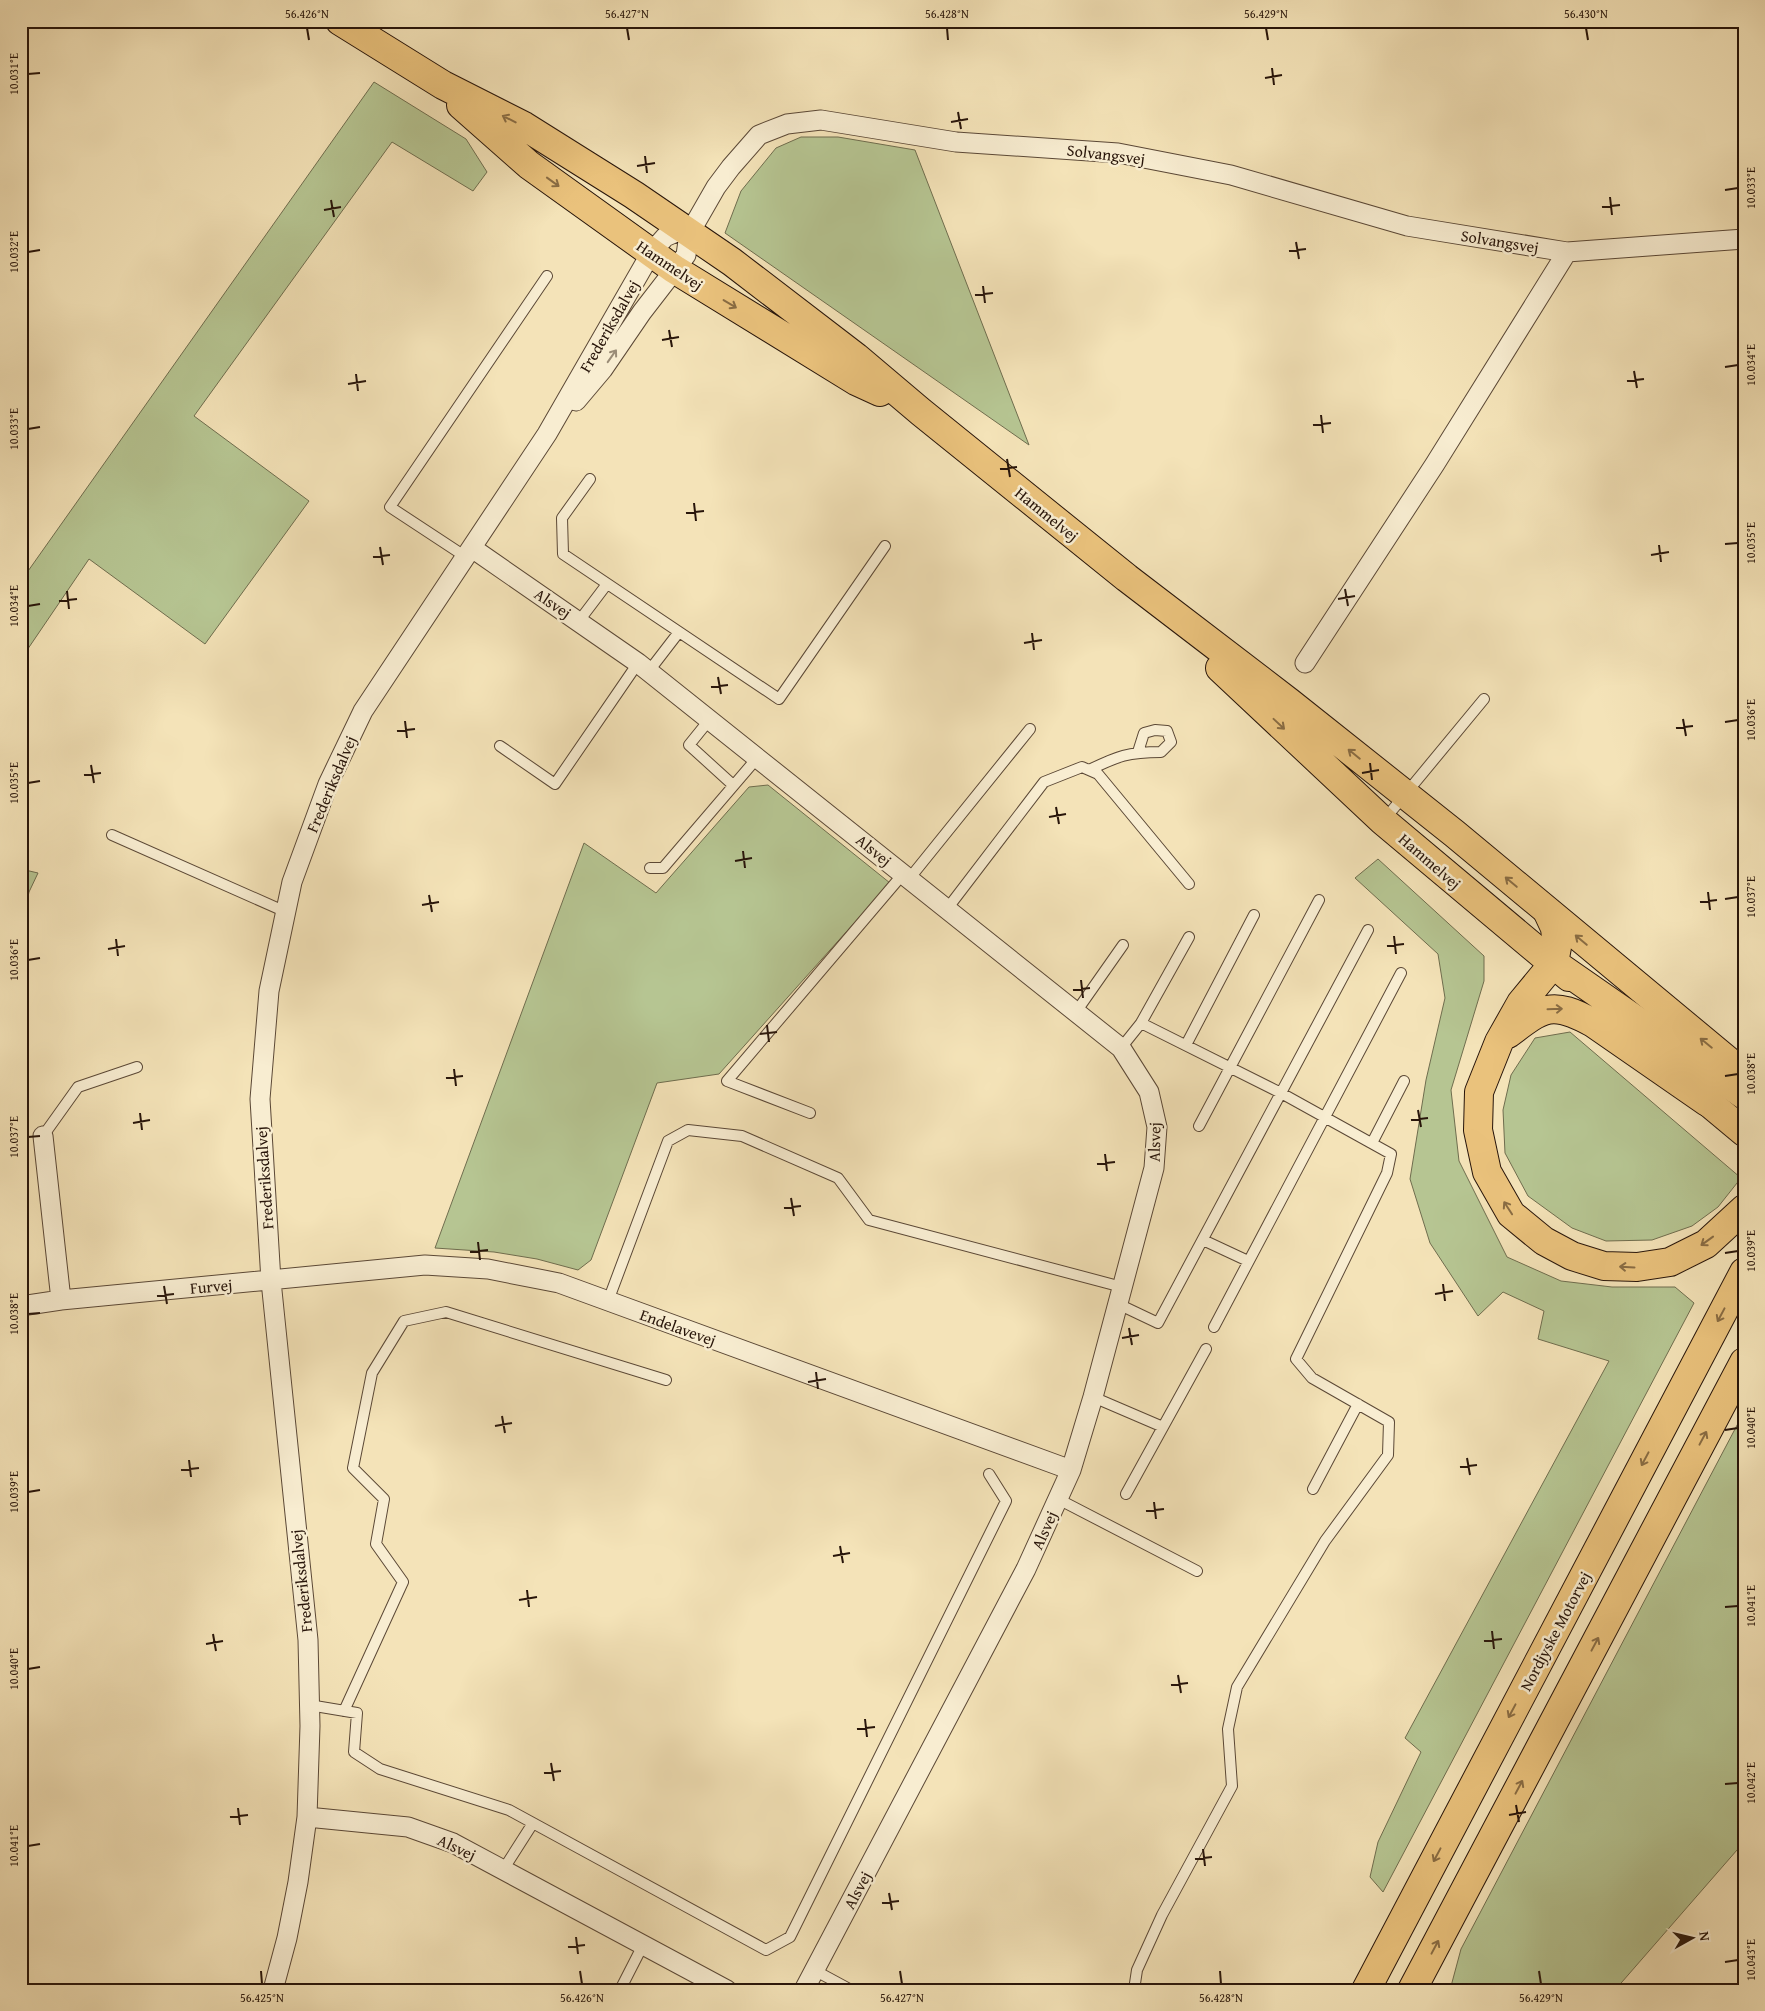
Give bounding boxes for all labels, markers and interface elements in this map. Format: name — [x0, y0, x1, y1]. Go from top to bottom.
text: 56.426°N — [285, 5, 329, 22]
text: 56.427°N — [605, 5, 649, 22]
text: 56.428°N — [925, 5, 969, 22]
text: 56.429°N — [1244, 5, 1288, 22]
text: 56.430°N — [1564, 5, 1608, 22]
text: 10.031°E — [5, 53, 22, 95]
one-way arrow — [502, 114, 517, 123]
street label: Solvangsvej — [1066, 137, 1146, 171]
text: 10.033°E — [1742, 167, 1759, 209]
one-way arrow — [546, 177, 560, 187]
street label: Solvangsvej — [1459, 223, 1541, 259]
text: 10.032°E — [5, 231, 22, 273]
street label: Hammelvej — [632, 234, 708, 296]
street label: Frederiksdalvej — [573, 275, 645, 377]
one-way arrow — [723, 299, 737, 310]
text: 10.034°E — [1742, 344, 1759, 386]
one-way arrow — [607, 349, 617, 363]
text: 10.033°E — [5, 408, 22, 450]
street label: Hammelvej — [1010, 481, 1084, 547]
text: 10.035°E — [1742, 522, 1759, 564]
street label: Alsvej — [530, 582, 576, 624]
text: 10.034°E — [5, 585, 22, 627]
text: 10.036°E — [1742, 699, 1759, 741]
one-way arrow — [1272, 718, 1285, 730]
street label: Frederiksdalvej — [300, 732, 362, 836]
one-way arrow — [1348, 748, 1361, 759]
text: 10.035°E — [5, 762, 22, 804]
street label: Hammelvej — [1394, 827, 1466, 895]
street label: Alsvej — [851, 828, 897, 872]
one-way arrow — [1505, 876, 1518, 887]
text: 10.037°E — [1742, 876, 1759, 918]
one-way arrow — [1574, 934, 1587, 945]
text: 10.036°E — [5, 939, 22, 981]
one-way arrow — [1546, 1005, 1562, 1014]
one-way arrow — [1700, 1038, 1713, 1049]
text: 10.038°E — [1742, 1053, 1759, 1095]
text: 10.037°E — [5, 1116, 22, 1158]
street label: Alsvej — [1142, 1122, 1166, 1162]
street label: Frederiksdalvej — [248, 1126, 280, 1230]
one-way arrow — [1503, 1201, 1514, 1215]
text: 10.039°E — [1742, 1230, 1759, 1272]
one-way arrow — [1700, 1236, 1714, 1246]
one-way arrow — [1619, 1262, 1635, 1271]
street label: Furvej — [189, 1272, 233, 1300]
text: 10.038°E — [5, 1293, 22, 1335]
street label: Endelavevej — [637, 1302, 719, 1352]
one-way arrow — [1716, 1307, 1725, 1322]
text: 10.040°E — [1742, 1407, 1759, 1449]
one-way arrow — [1699, 1431, 1709, 1446]
one-way arrow — [1640, 1451, 1649, 1466]
text: 10.039°E — [5, 1471, 22, 1513]
street label: Alsvej — [1025, 1507, 1063, 1553]
street label: Frederiksdalvej — [284, 1528, 318, 1634]
street label: Nordjyske Motorvej — [1513, 1567, 1597, 1695]
text: 10.041°E — [1742, 1585, 1759, 1627]
one-way arrow — [1590, 1636, 1600, 1651]
text: 10.040°E — [5, 1648, 22, 1690]
one-way arrow — [1507, 1703, 1516, 1718]
text: 10.042°E — [1742, 1762, 1759, 1804]
one-way arrow — [1514, 1780, 1524, 1795]
text: 10.041°E — [5, 1825, 22, 1867]
street label: Alsvej — [434, 1828, 480, 1866]
one-way arrow — [1432, 1847, 1441, 1862]
street label: Alsvej — [837, 1867, 877, 1913]
north arrow — [1668, 1914, 1718, 1964]
text: N — [1694, 1930, 1716, 1943]
one-way arrow — [1430, 1939, 1440, 1954]
text: 10.043°E — [1742, 1939, 1759, 1981]
text: 56.425°N — [240, 1989, 284, 2006]
text: 56.426°N — [560, 1989, 604, 2006]
text: 56.427°N — [880, 1989, 924, 2006]
text: 56.428°N — [1199, 1989, 1243, 2006]
text: 56.429°N — [1519, 1989, 1563, 2006]

